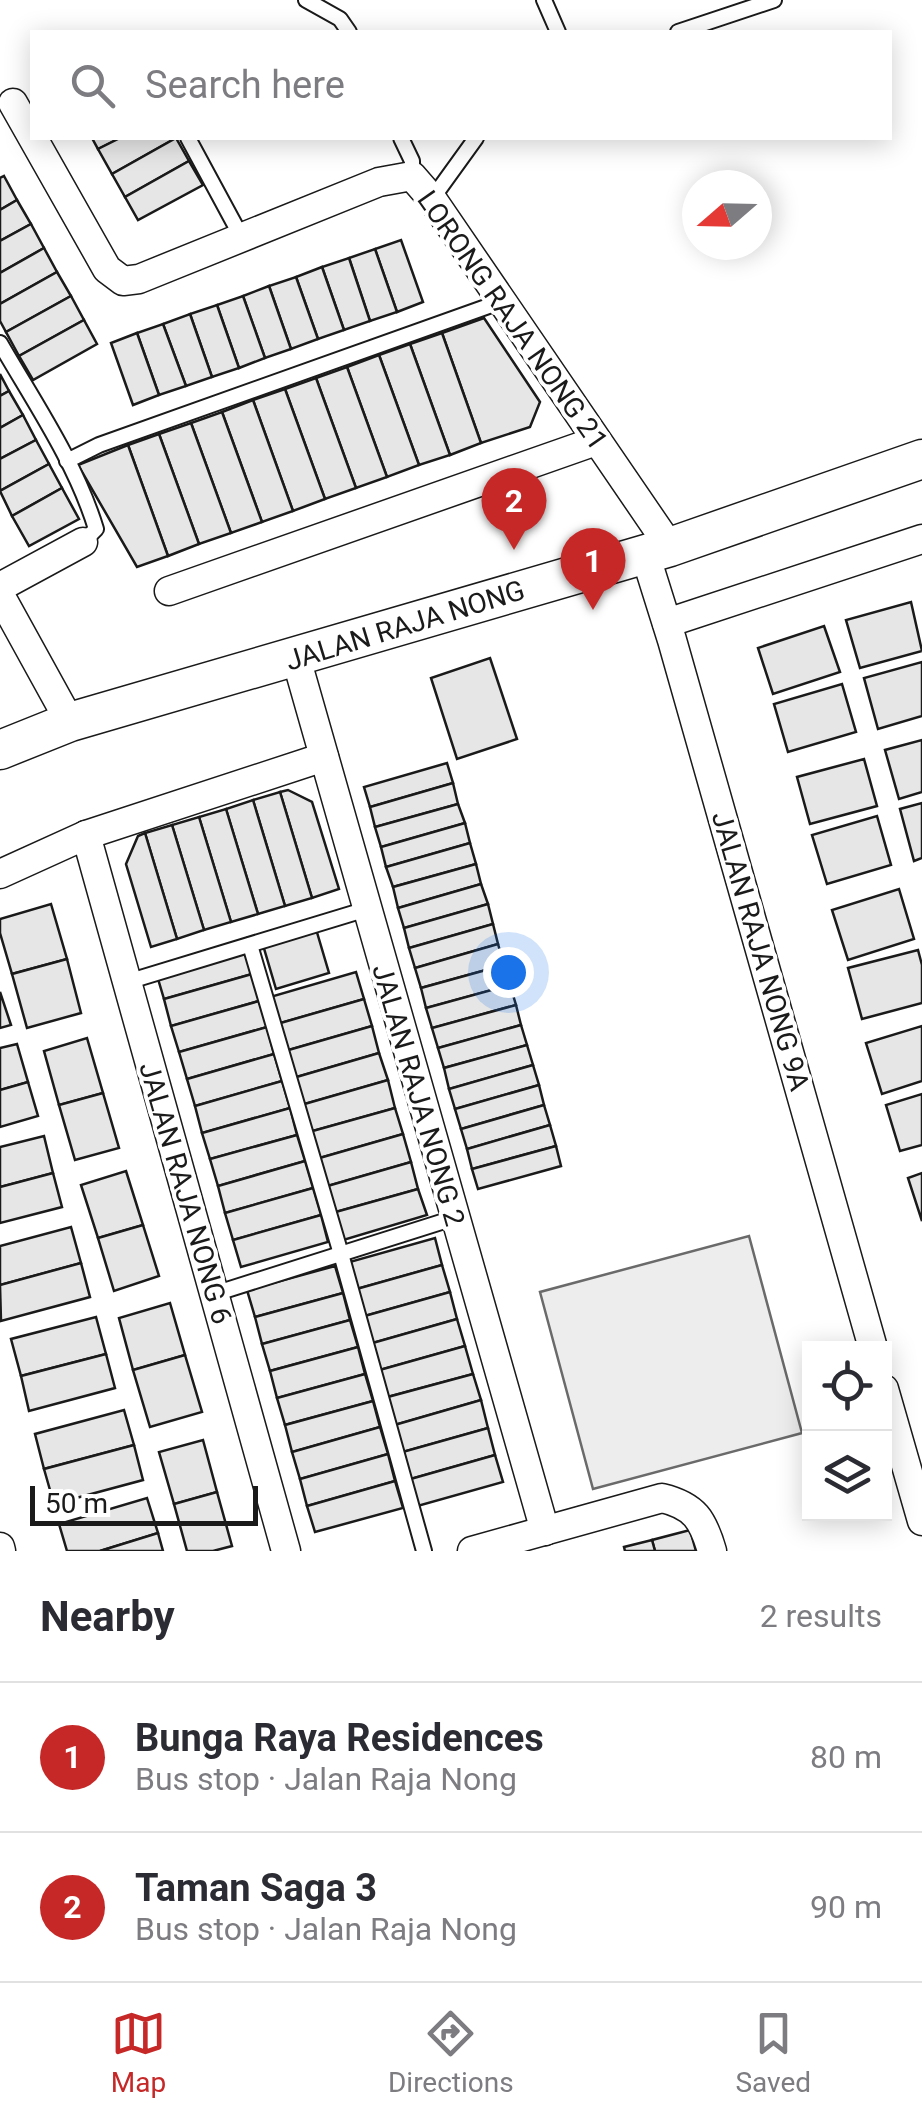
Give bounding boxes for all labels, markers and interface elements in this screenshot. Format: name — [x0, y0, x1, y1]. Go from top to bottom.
search box — [30, 30, 892, 140]
icon: search — [65, 58, 120, 113]
text: Search here — [145, 63, 345, 107]
north arrow — [682, 170, 772, 260]
street label: LORONG RAJA NONG 21 — [411, 184, 615, 456]
pin: 2 — [482, 468, 546, 550]
pin: 1 — [560, 528, 626, 610]
street label: JALAN RAJA NONG — [282, 573, 529, 678]
street label: JALAN RAJA NONG 9A — [705, 808, 816, 1095]
your location — [483, 947, 534, 998]
street label: JALAN RAJA NONG 2 — [365, 960, 472, 1230]
street label: JALAN RAJA NONG 6 — [132, 1058, 239, 1328]
map controls — [802, 1341, 892, 1521]
button: locate — [802, 1341, 892, 1431]
button: layers — [802, 1431, 892, 1521]
scale bar — [30, 1481, 258, 1526]
text: 50 m — [45, 1487, 108, 1520]
text: Nearby — [40, 1592, 175, 1641]
text: 2 results — [760, 1597, 882, 1635]
text: Bunga Raya Residences — [135, 1716, 544, 1760]
text: 1 — [63, 1738, 82, 1776]
text: 80 m — [810, 1738, 882, 1776]
text: Bus stop · Jalan Raja Nong — [135, 1760, 517, 1798]
text: Taman Saga 3 — [135, 1866, 377, 1910]
text: 2 — [63, 1888, 82, 1926]
text: 90 m — [810, 1888, 882, 1926]
text: Bus stop · Jalan Raja Nong — [135, 1910, 517, 1948]
tab: Map — [111, 2006, 166, 2099]
tab: Directions — [388, 2006, 514, 2099]
tab: Saved — [735, 2006, 811, 2099]

